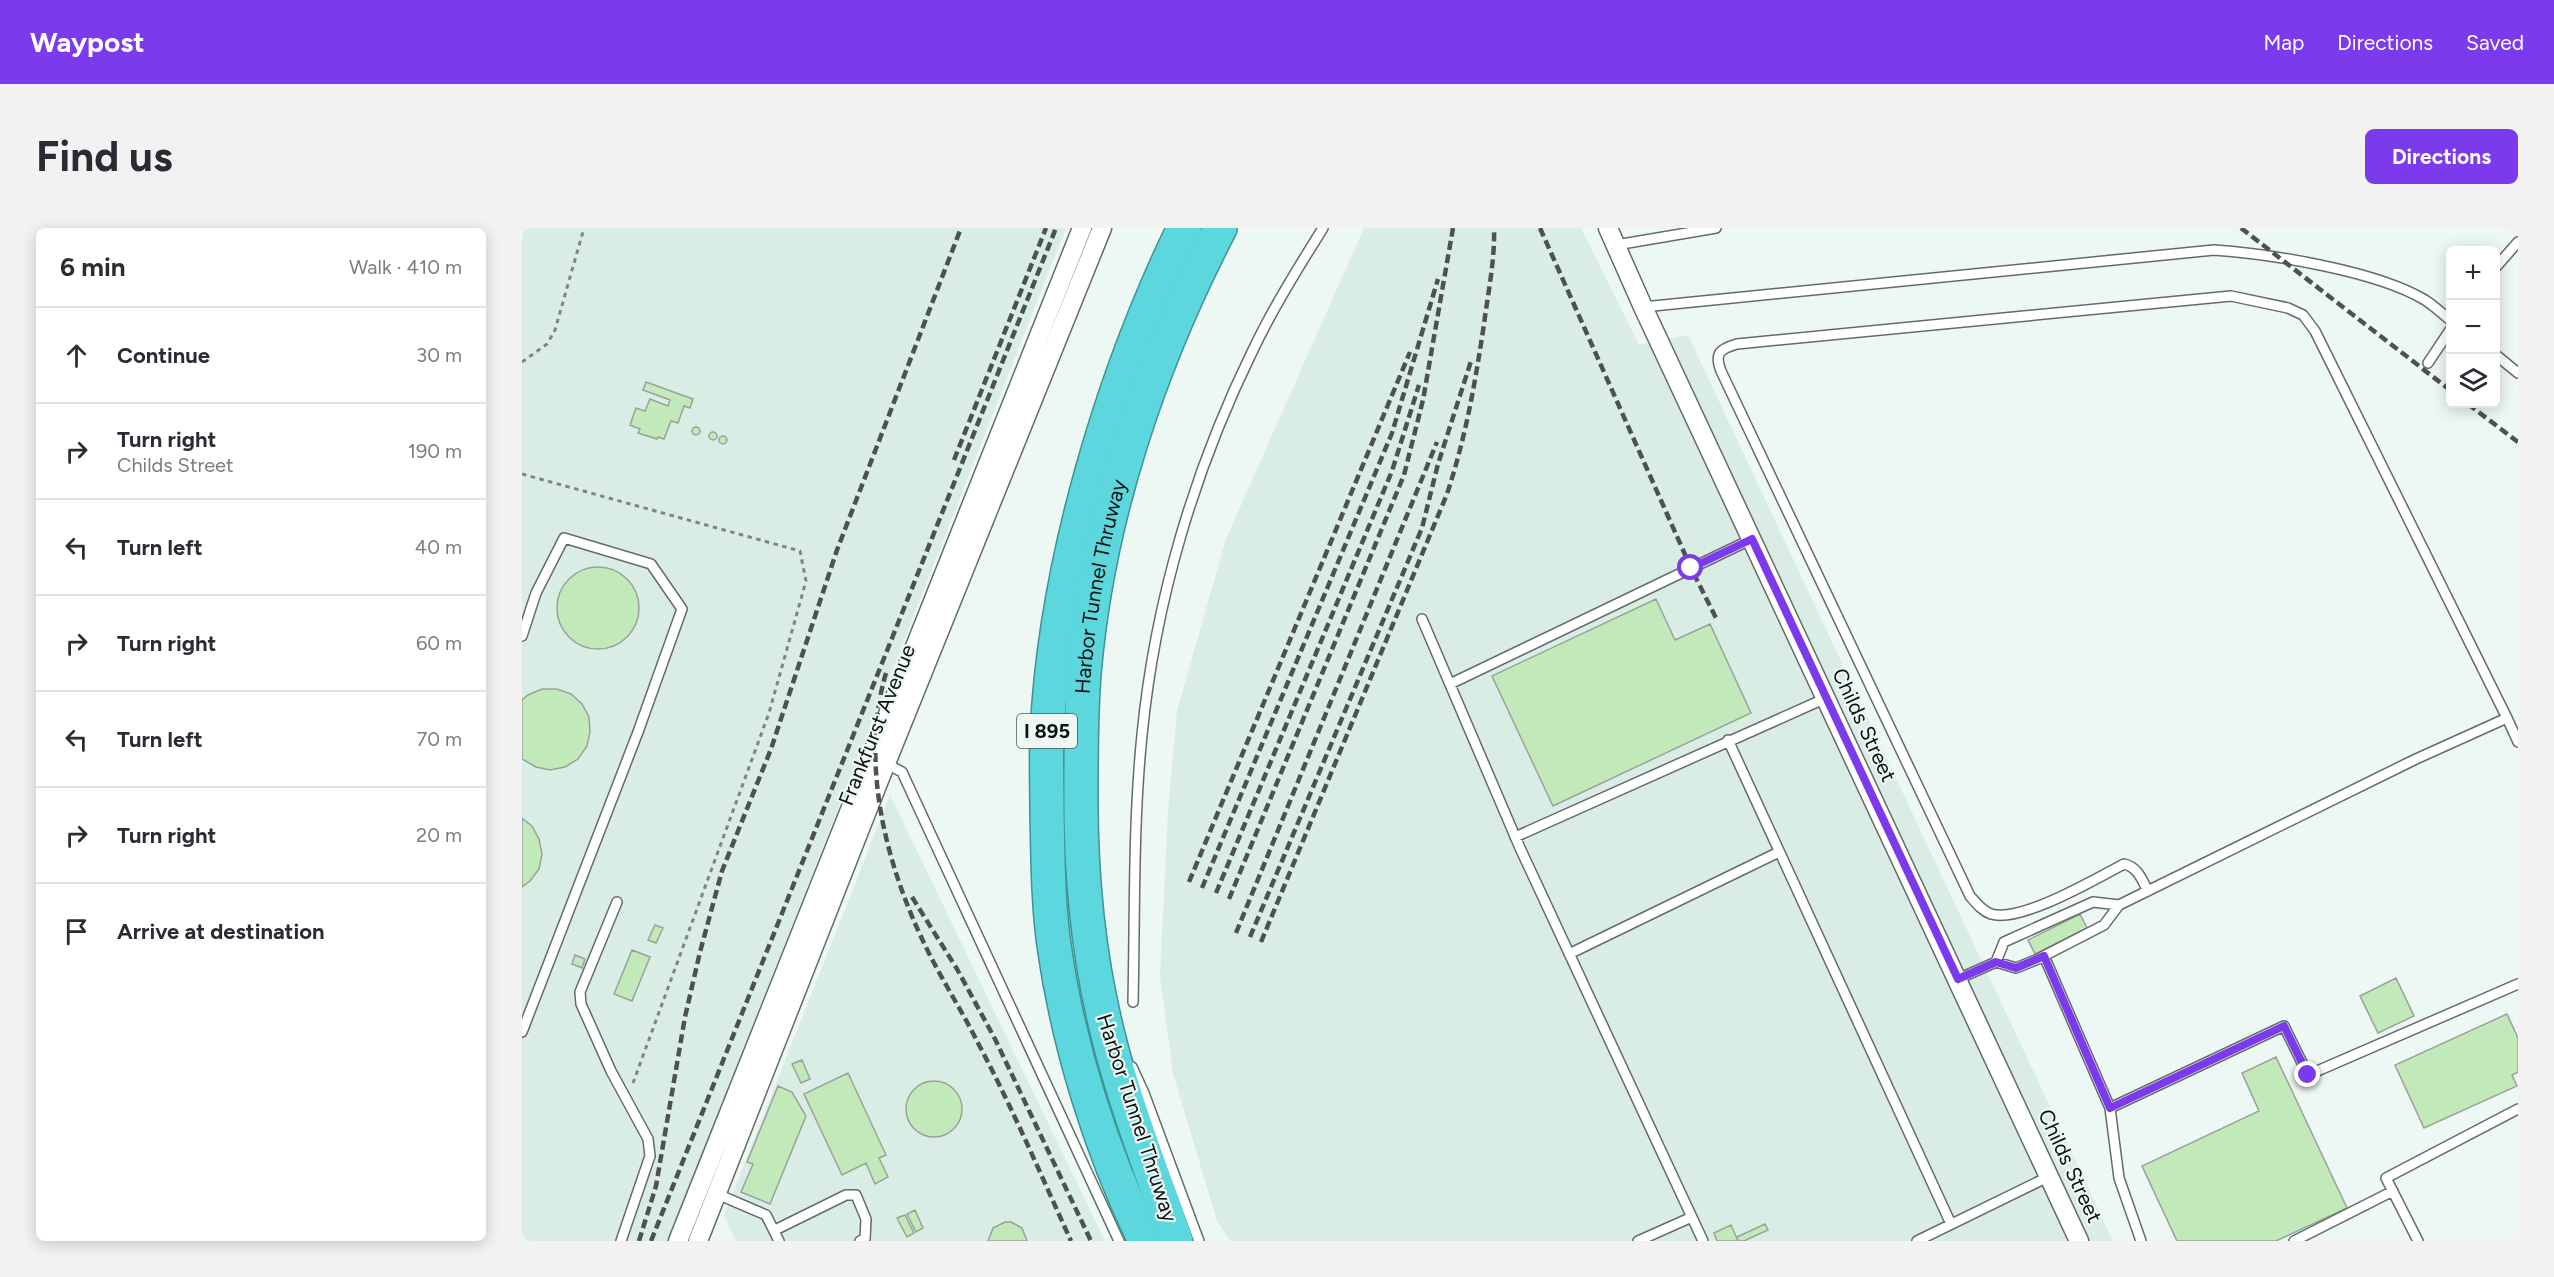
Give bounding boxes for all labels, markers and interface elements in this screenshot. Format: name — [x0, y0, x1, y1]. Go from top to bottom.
text: Waypost — [30, 25, 144, 59]
text: Map — [2263, 30, 2304, 55]
text: Directions — [2337, 30, 2433, 55]
text: Saved — [2466, 30, 2524, 55]
button: Directions — [2365, 129, 2518, 184]
text: Find us — [36, 131, 173, 182]
map controls — [2446, 246, 2500, 408]
button: + — [2446, 246, 2500, 300]
text: 6 min — [60, 251, 126, 283]
text: Walk · 410 m — [349, 255, 462, 279]
button: − — [2446, 300, 2500, 354]
icon: ahead — [60, 339, 93, 372]
text: Continue — [117, 342, 210, 369]
text: 30 m — [416, 343, 462, 367]
button: layers — [2446, 354, 2500, 408]
text: Turn right — [117, 426, 216, 453]
icon: right — [60, 435, 93, 468]
text: 190 m — [408, 439, 462, 463]
text: Childs Street — [117, 453, 234, 477]
street label: Harbor Tunnel Thruway — [1070, 477, 1131, 695]
icon: left — [60, 531, 93, 564]
text: Turn left — [117, 534, 203, 561]
text: 40 m — [415, 535, 462, 559]
route start — [1677, 554, 1703, 580]
icon: right — [60, 627, 93, 660]
text: Turn right — [117, 630, 216, 657]
text: 60 m — [416, 631, 462, 655]
street label: Frankfurst Avenue — [833, 641, 920, 809]
street label: Childs Street — [1827, 664, 1902, 786]
road number: I 895 — [1017, 714, 1077, 748]
icon: left — [60, 723, 93, 756]
text: Turn left — [117, 726, 203, 753]
text: 70 m — [416, 727, 462, 751]
icon: right — [60, 819, 93, 852]
text: Turn right — [117, 822, 216, 849]
text: 20 m — [416, 823, 462, 847]
icon: arrive — [60, 915, 93, 948]
text: Arrive at destination — [117, 918, 325, 945]
street label: Harbor Tunnel Thruway — [1092, 1011, 1183, 1225]
route end — [2294, 1061, 2320, 1087]
street label: Childs Street — [2033, 1105, 2108, 1227]

